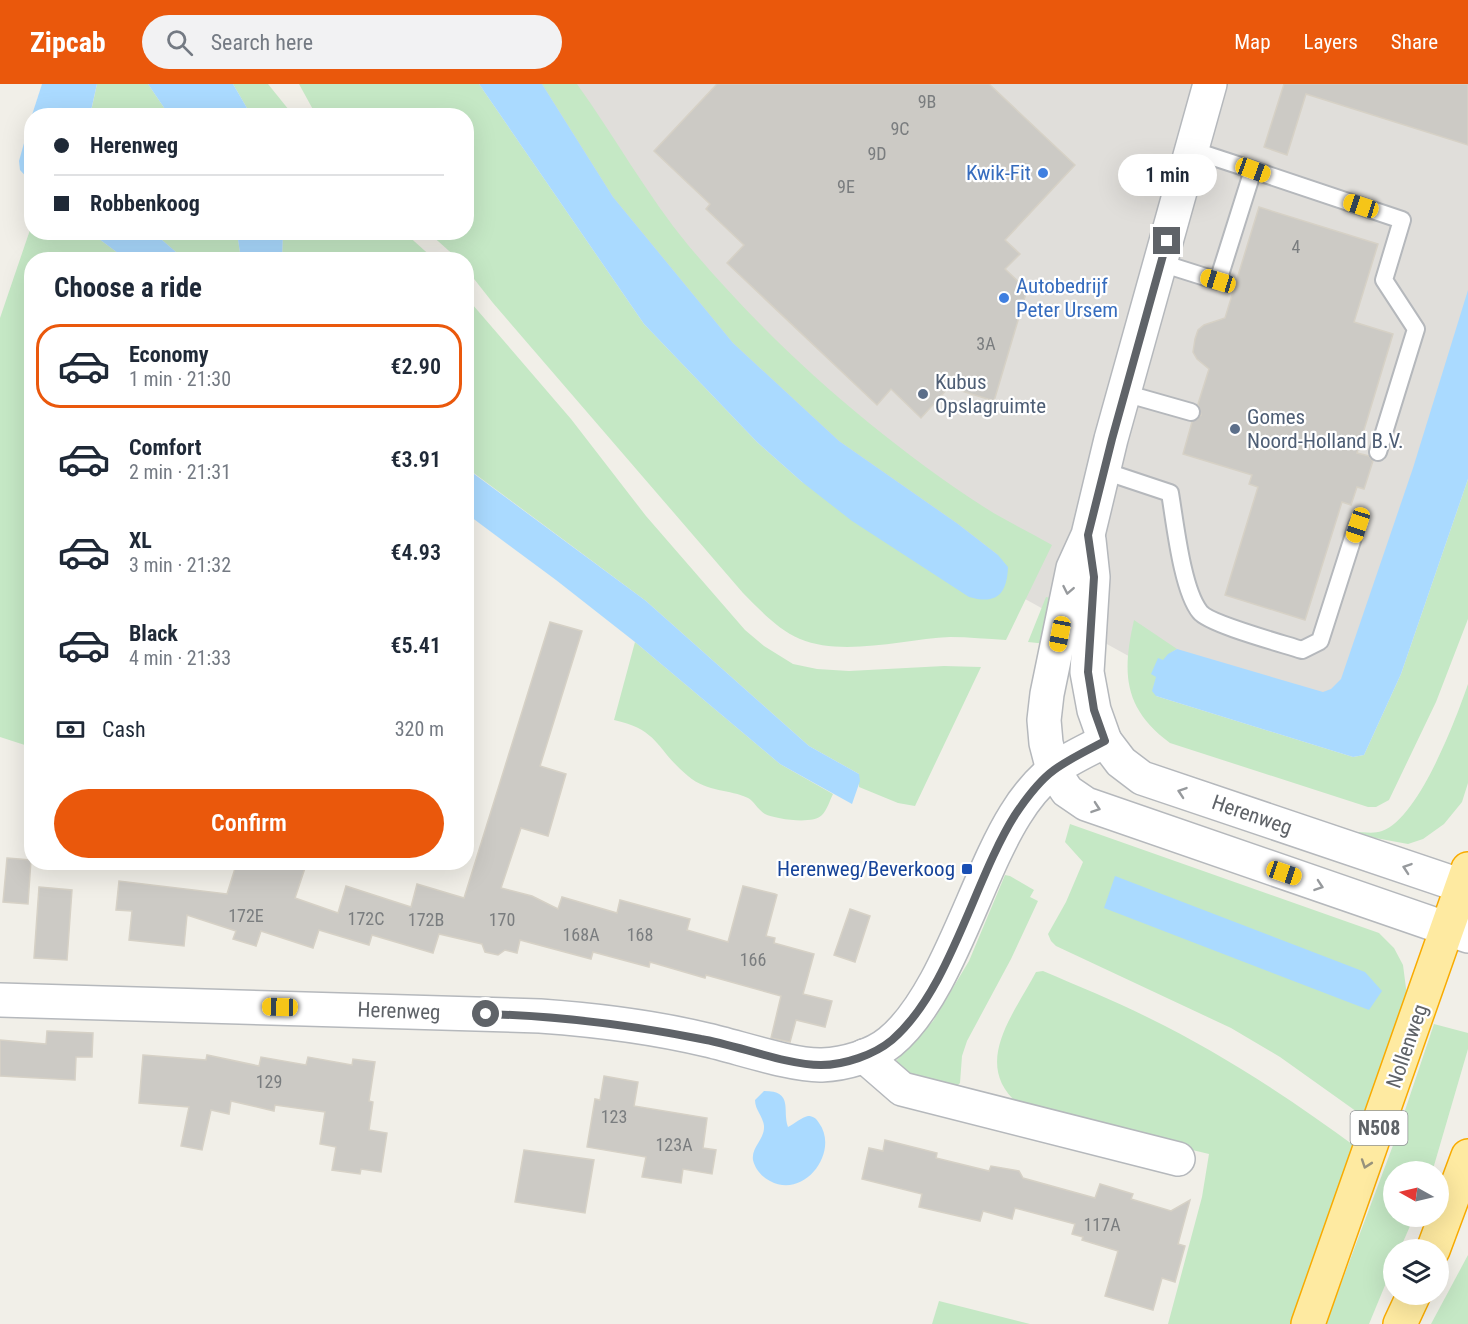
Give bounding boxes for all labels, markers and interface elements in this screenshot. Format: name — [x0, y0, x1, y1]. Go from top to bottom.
search box — [142, 15, 562, 69]
text: Zipcab — [30, 26, 106, 59]
icon: search — [163, 26, 196, 59]
text: Search here — [211, 30, 313, 55]
text: Map — [1234, 30, 1271, 54]
text: Layers — [1304, 30, 1358, 54]
text: Share — [1391, 30, 1438, 54]
house number: 9B — [918, 91, 936, 112]
house number: 9C — [890, 118, 910, 139]
text: Herenweg — [90, 133, 178, 158]
house number: 9D — [867, 143, 887, 164]
callout: 1 min — [1118, 154, 1216, 196]
car — [1233, 155, 1273, 185]
place label: Kwik-Fit — [966, 161, 1031, 185]
text: 1 min — [1145, 163, 1190, 187]
marker: Kwik-Fit — [1036, 166, 1050, 180]
house number: 9E — [837, 176, 855, 197]
text: Robbenkoog — [90, 191, 200, 216]
car — [1341, 192, 1381, 220]
route end — [1153, 227, 1180, 254]
house number: 4 — [1292, 236, 1301, 257]
car — [1198, 267, 1238, 295]
text: Choose a ride — [54, 272, 202, 304]
place label: Autobedrijf Peter Ursem — [1016, 274, 1118, 322]
marker: Autobedrijf Peter Ursem — [997, 291, 1011, 305]
house number: 3A — [976, 333, 996, 354]
icon: car — [57, 339, 111, 393]
text: Economy — [129, 342, 209, 367]
text: €2.90 — [390, 354, 441, 379]
text: 1 min · 21:30 — [129, 367, 231, 391]
place label: Kubus Opslagruimte — [935, 370, 1046, 418]
marker: Kubus Opslagruimte — [916, 387, 930, 401]
place label: Gomes Noord-Holland B.V. — [1247, 405, 1404, 453]
marker: Gomes Noord-Holland B.V. — [1228, 422, 1242, 436]
icon: car — [57, 432, 111, 486]
text: Comfort — [129, 435, 202, 460]
text: €3.91 — [390, 447, 441, 472]
text: 2 min · 21:31 — [129, 460, 231, 484]
car — [1344, 505, 1372, 545]
icon: car — [57, 525, 111, 579]
text: XL — [129, 528, 152, 553]
text: €4.93 — [390, 540, 441, 565]
text: 3 min · 21:32 — [129, 553, 231, 577]
one-way arrow — [1062, 585, 1075, 595]
car — [1048, 615, 1072, 653]
icon: car — [57, 618, 111, 672]
text: Black — [129, 621, 178, 646]
text: €5.41 — [390, 633, 441, 658]
text: 4 min · 21:33 — [129, 646, 231, 670]
icon: cash — [54, 713, 87, 746]
text: Cash — [102, 717, 146, 742]
text: 320 m — [395, 717, 444, 741]
one-way arrow — [1177, 786, 1188, 799]
button: Confirm — [54, 789, 444, 858]
street label: Herenweg — [1209, 790, 1295, 840]
one-way arrow — [1090, 800, 1101, 813]
place label: Herenweg/Beverkoog — [777, 857, 955, 881]
car — [1264, 859, 1304, 887]
marker: Herenweg/Beverkoog — [960, 862, 974, 876]
one-way arrow — [1402, 862, 1413, 875]
one-way arrow — [1313, 878, 1324, 891]
house number: 172E — [228, 905, 264, 926]
house number: 172C — [348, 908, 384, 929]
house number: 172B — [408, 909, 444, 930]
house number: 170 — [489, 909, 515, 930]
house number: 168A — [562, 924, 600, 945]
house number: 168 — [627, 924, 653, 945]
house number: 166 — [740, 949, 766, 970]
car — [262, 998, 298, 1016]
street label: Herenweg — [357, 998, 441, 1024]
route start — [472, 1000, 499, 1027]
street label: Nollenweg — [1381, 1001, 1433, 1091]
house number: 129 — [256, 1071, 282, 1092]
house number: 123 — [601, 1106, 627, 1127]
road number: N508 — [1350, 1111, 1408, 1145]
house number: 123A — [655, 1134, 693, 1155]
one-way arrow — [1360, 1158, 1373, 1169]
north arrow — [1383, 1161, 1449, 1227]
map controls — [1383, 1161, 1449, 1305]
house number: 117A — [1083, 1214, 1121, 1235]
button: layers — [1383, 1239, 1449, 1305]

